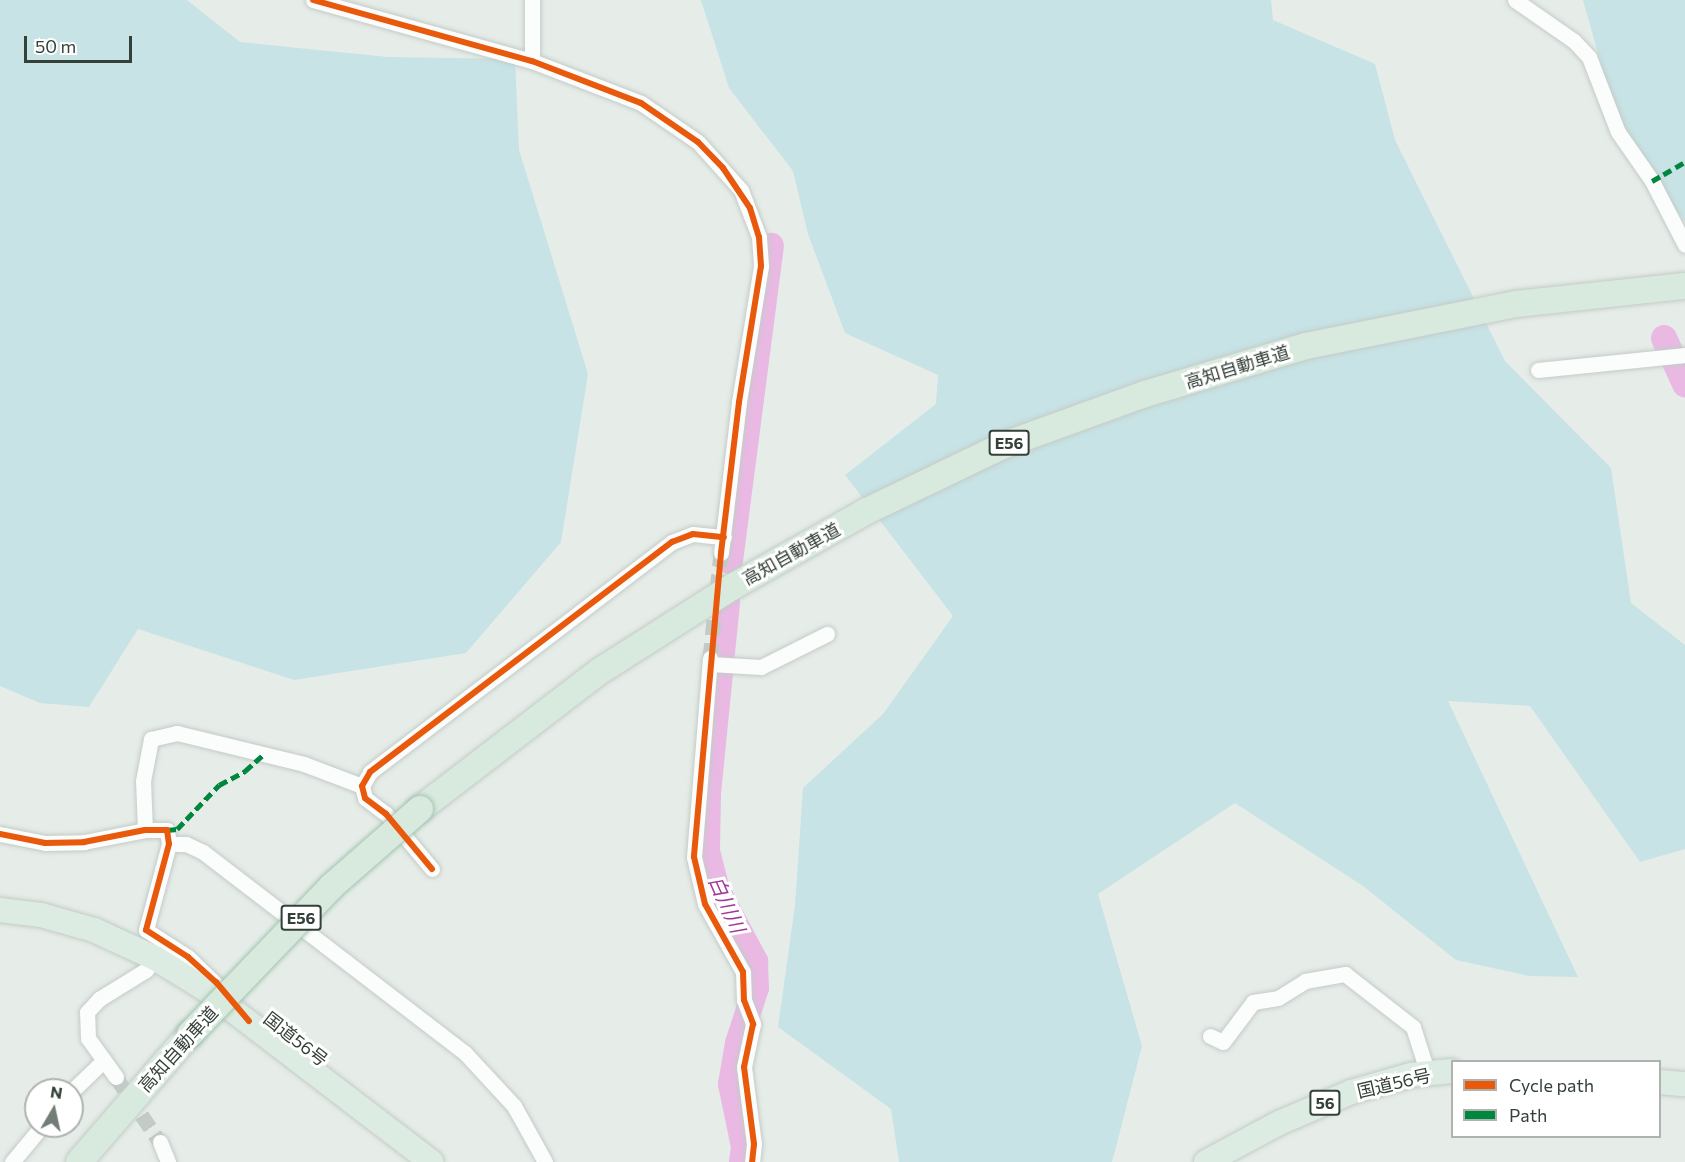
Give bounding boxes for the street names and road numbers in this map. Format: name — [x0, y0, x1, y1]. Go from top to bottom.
street label: 高知自動車道 — [1182, 341, 1292, 393]
road number: E56 — [988, 430, 1030, 456]
street label: 高知自動車道 — [739, 518, 843, 590]
road number: E56 — [280, 905, 322, 931]
street label: 高知自動車道 — [134, 1002, 222, 1096]
street label: 国道56号 — [260, 1007, 332, 1071]
street label: 国道56号 — [1355, 1064, 1433, 1102]
road number: 56 — [1308, 1090, 1342, 1116]

